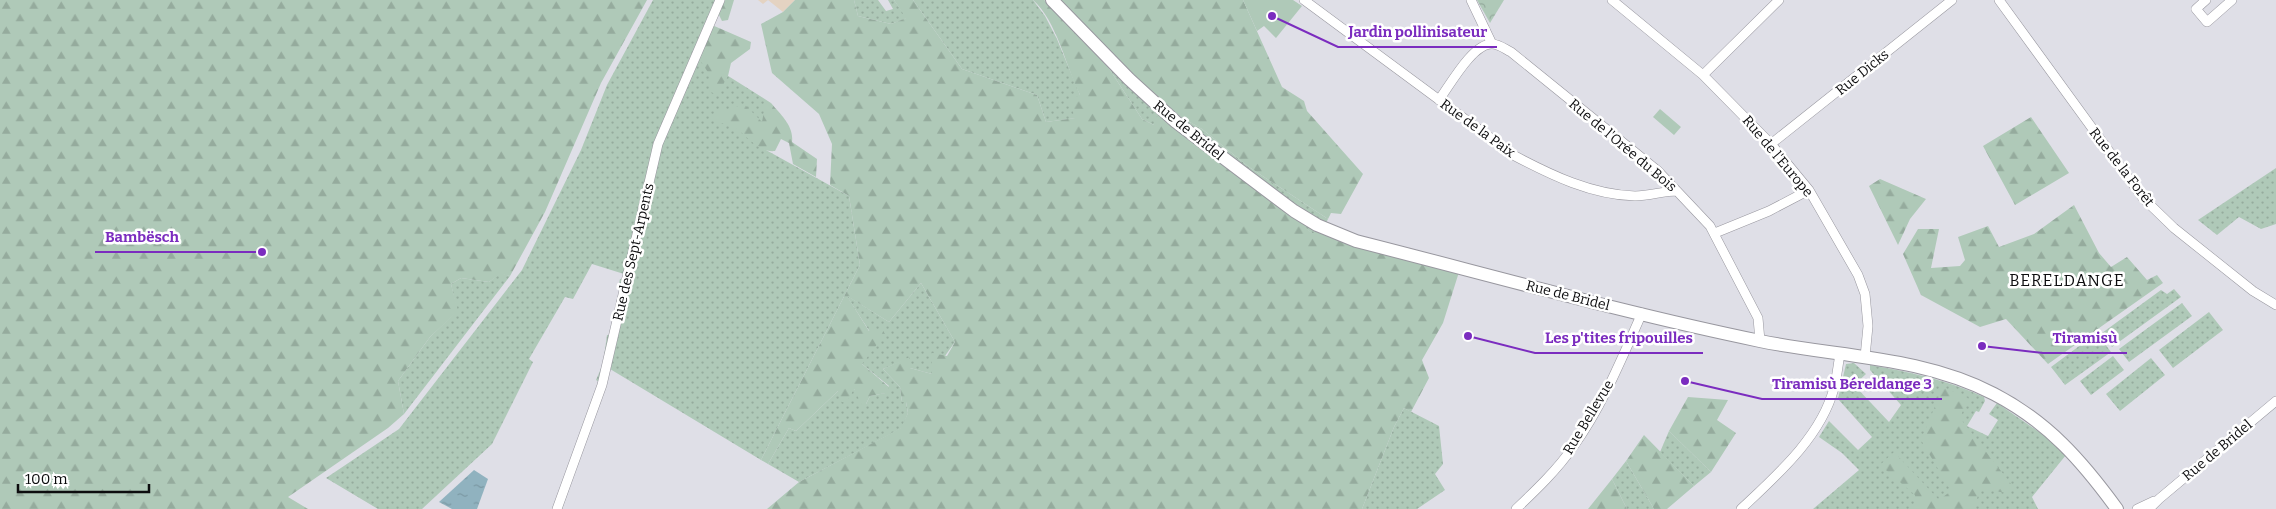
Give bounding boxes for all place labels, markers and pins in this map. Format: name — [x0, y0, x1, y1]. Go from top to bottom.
callout: Jardin pollinisateur — [1338, 17, 1497, 47]
callout: Bambësch — [95, 222, 189, 252]
callout: Les p'tites fripouilles — [1535, 323, 1703, 353]
callout: Tiramisù — [2043, 323, 2127, 353]
callout: Tiramisù Béreldange 3 — [1762, 369, 1942, 399]

